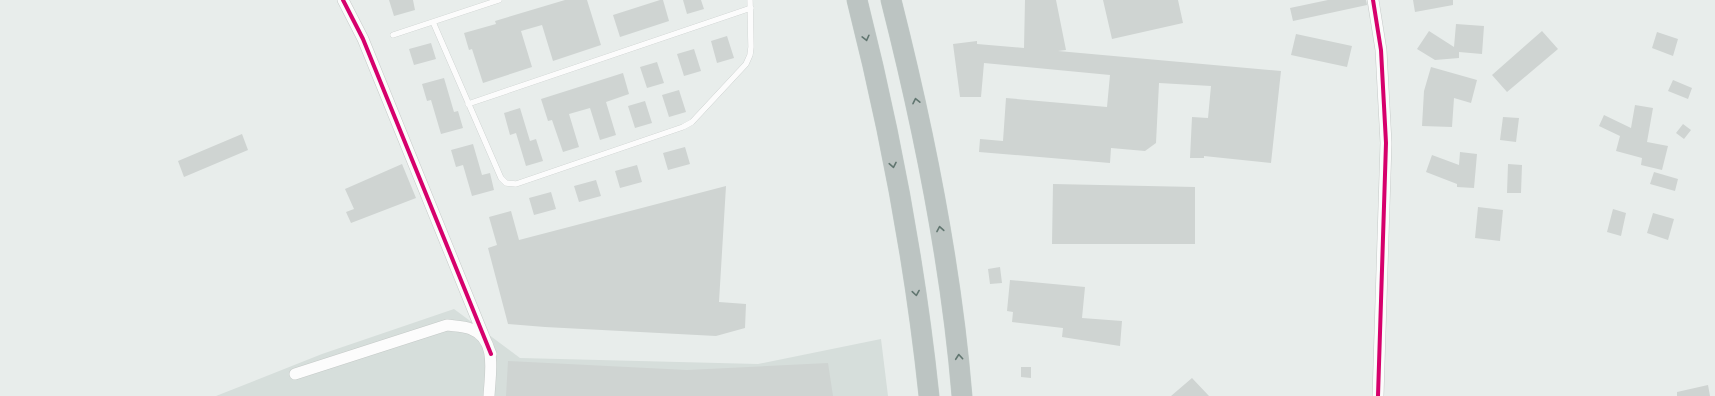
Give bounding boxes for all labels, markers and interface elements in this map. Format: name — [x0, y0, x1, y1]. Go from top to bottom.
one-way arrow — [862, 35, 870, 41]
one-way arrow — [912, 98, 920, 104]
one-way arrow — [889, 162, 897, 168]
one-way arrow — [936, 225, 945, 232]
one-way arrow — [911, 290, 919, 296]
one-way arrow — [954, 354, 963, 360]

